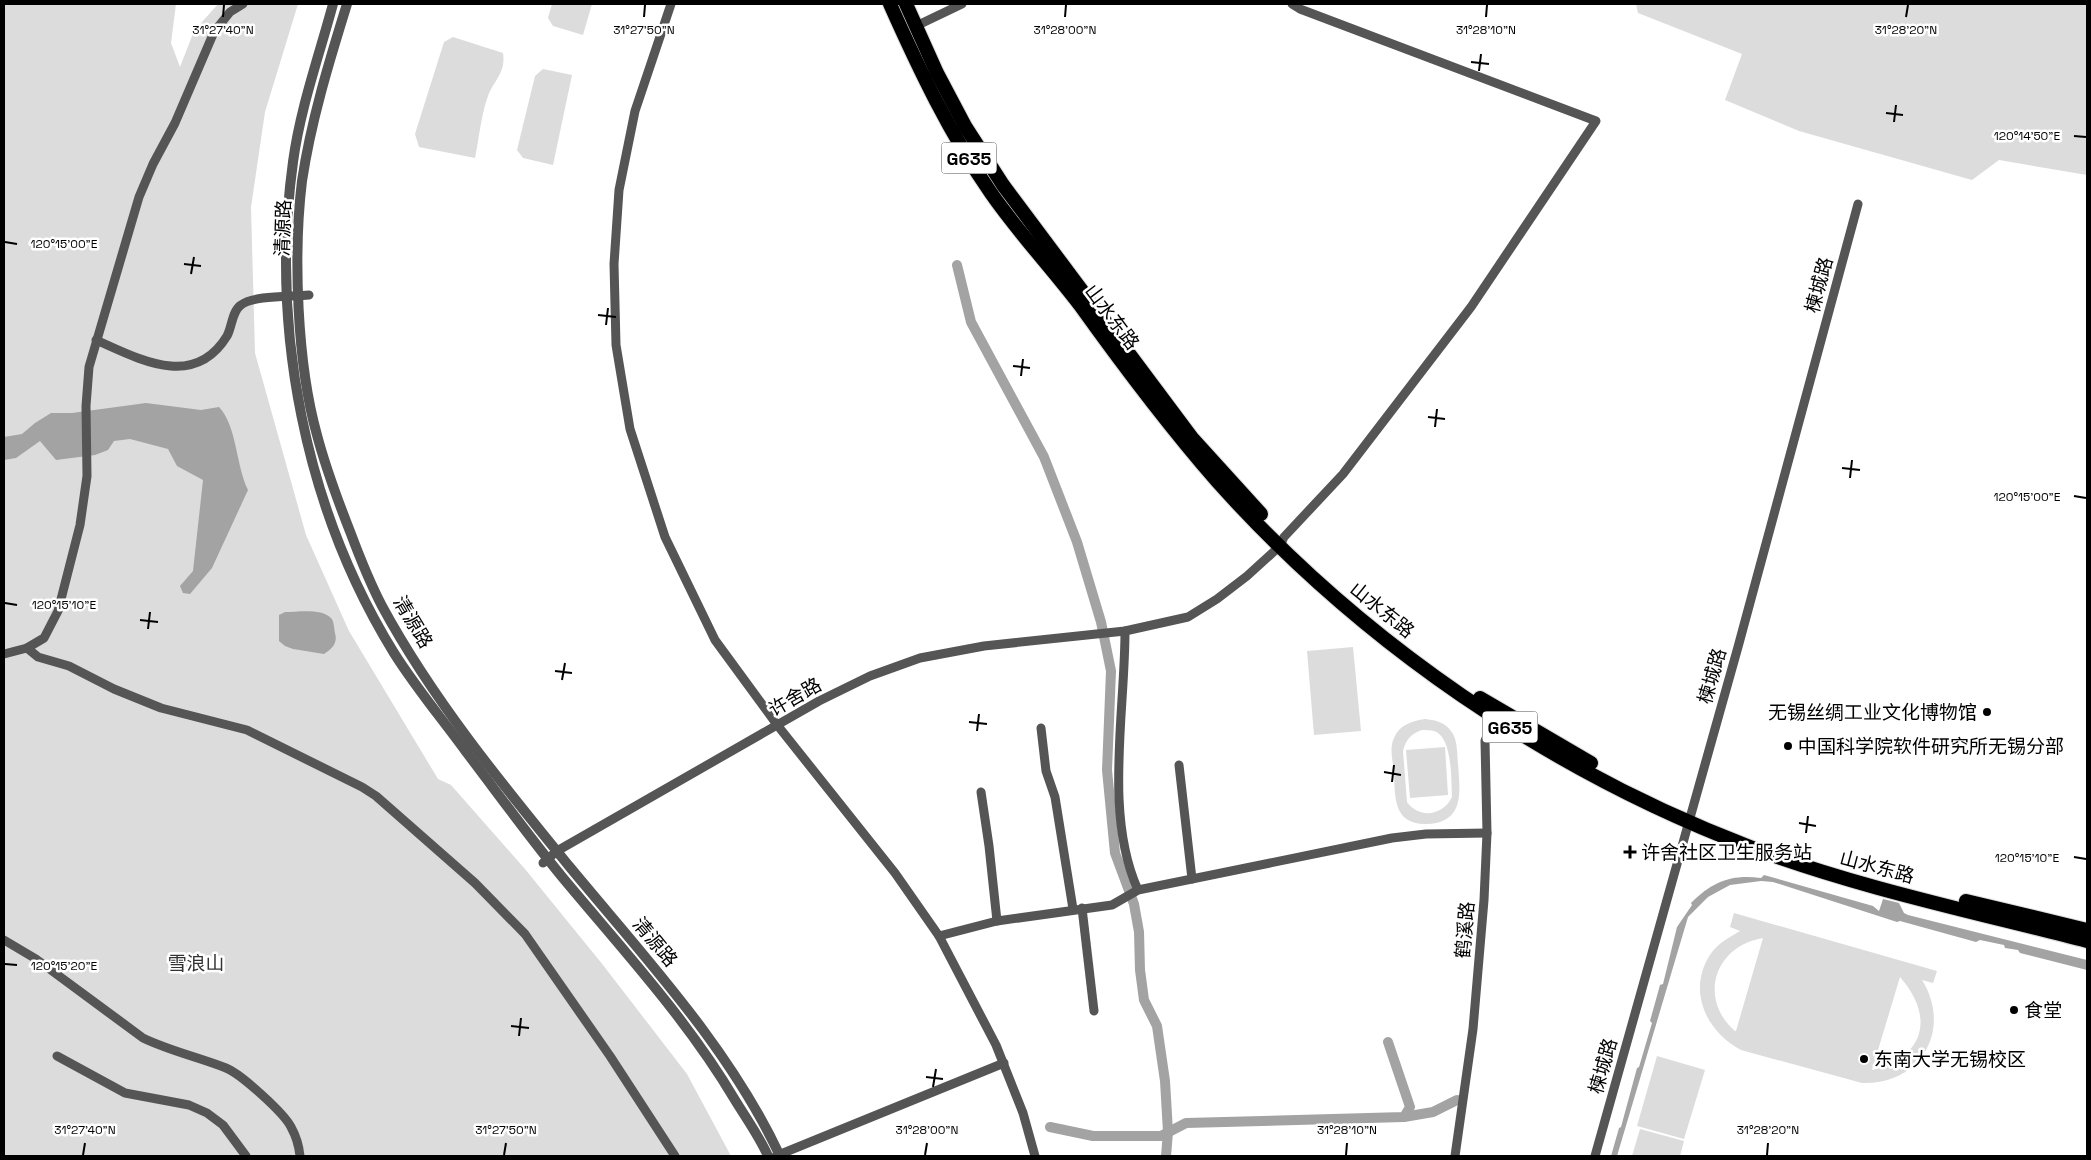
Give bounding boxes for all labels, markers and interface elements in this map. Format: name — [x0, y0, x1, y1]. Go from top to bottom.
text: 31°27'40"N — [192, 22, 254, 38]
text: 31°27'50"N — [613, 22, 675, 38]
text: 31°28'00"N — [1034, 22, 1096, 38]
text: 31°28'10"N — [1456, 22, 1516, 38]
text: 31°28'20"N — [1875, 22, 1937, 38]
text: 120°14'50"E — [1994, 128, 2060, 144]
road number: G635 — [942, 142, 996, 174]
street label: 清源路 — [270, 199, 296, 257]
text: 120°15'00"E — [31, 236, 98, 252]
street label: 楝城路 — [1800, 254, 1838, 316]
street label: 山水东路 — [1079, 279, 1145, 355]
text: 120°15'00"E — [1994, 489, 2061, 505]
street label: 山水东路 — [1345, 576, 1419, 644]
street label: 清源路 — [388, 591, 438, 653]
text: 120°15'10"E — [32, 597, 96, 613]
street label: 楝城路 — [1692, 645, 1732, 707]
street label: 许舍路 — [764, 672, 826, 722]
place label: 无锡丝绸工业文化博物馆 — [1768, 700, 1977, 725]
marker: 无锡丝绸工业文化博物馆 — [1981, 706, 1993, 718]
road number: G635 — [1482, 712, 1538, 742]
place label: 中国科学院软件研究所无锡分部 — [1798, 734, 2064, 759]
marker: 中国科学院软件研究所无锡分部 — [1782, 740, 1794, 752]
place label: 许舍社区卫生服务站 — [1641, 840, 1812, 865]
marker: 许舍社区卫生服务站 — [1623, 845, 1637, 859]
street label: 山水东路 — [1837, 845, 1917, 889]
text: 120°15'10"E — [1995, 850, 2059, 866]
street label: 鹤溪路 — [1450, 901, 1480, 959]
street label: 清源路 — [627, 912, 683, 972]
park label: 雪浪山 — [167, 951, 225, 976]
text: 120°15'20"E — [31, 958, 97, 974]
place label: 食堂 — [2024, 998, 2062, 1023]
marker: 食堂 — [2008, 1004, 2020, 1016]
street label: 楝城路 — [1583, 1035, 1623, 1097]
place label: 东南大学无锡校区 — [1874, 1047, 2026, 1072]
marker: 东南大学无锡校区 — [1858, 1053, 1870, 1065]
text: 31°27'40"N — [54, 1122, 116, 1138]
text: 31°27'50"N — [475, 1122, 537, 1138]
text: 31°28'00"N — [896, 1122, 958, 1138]
text: 31°28'10"N — [1317, 1122, 1377, 1138]
text: 31°28'20"N — [1737, 1122, 1799, 1138]

